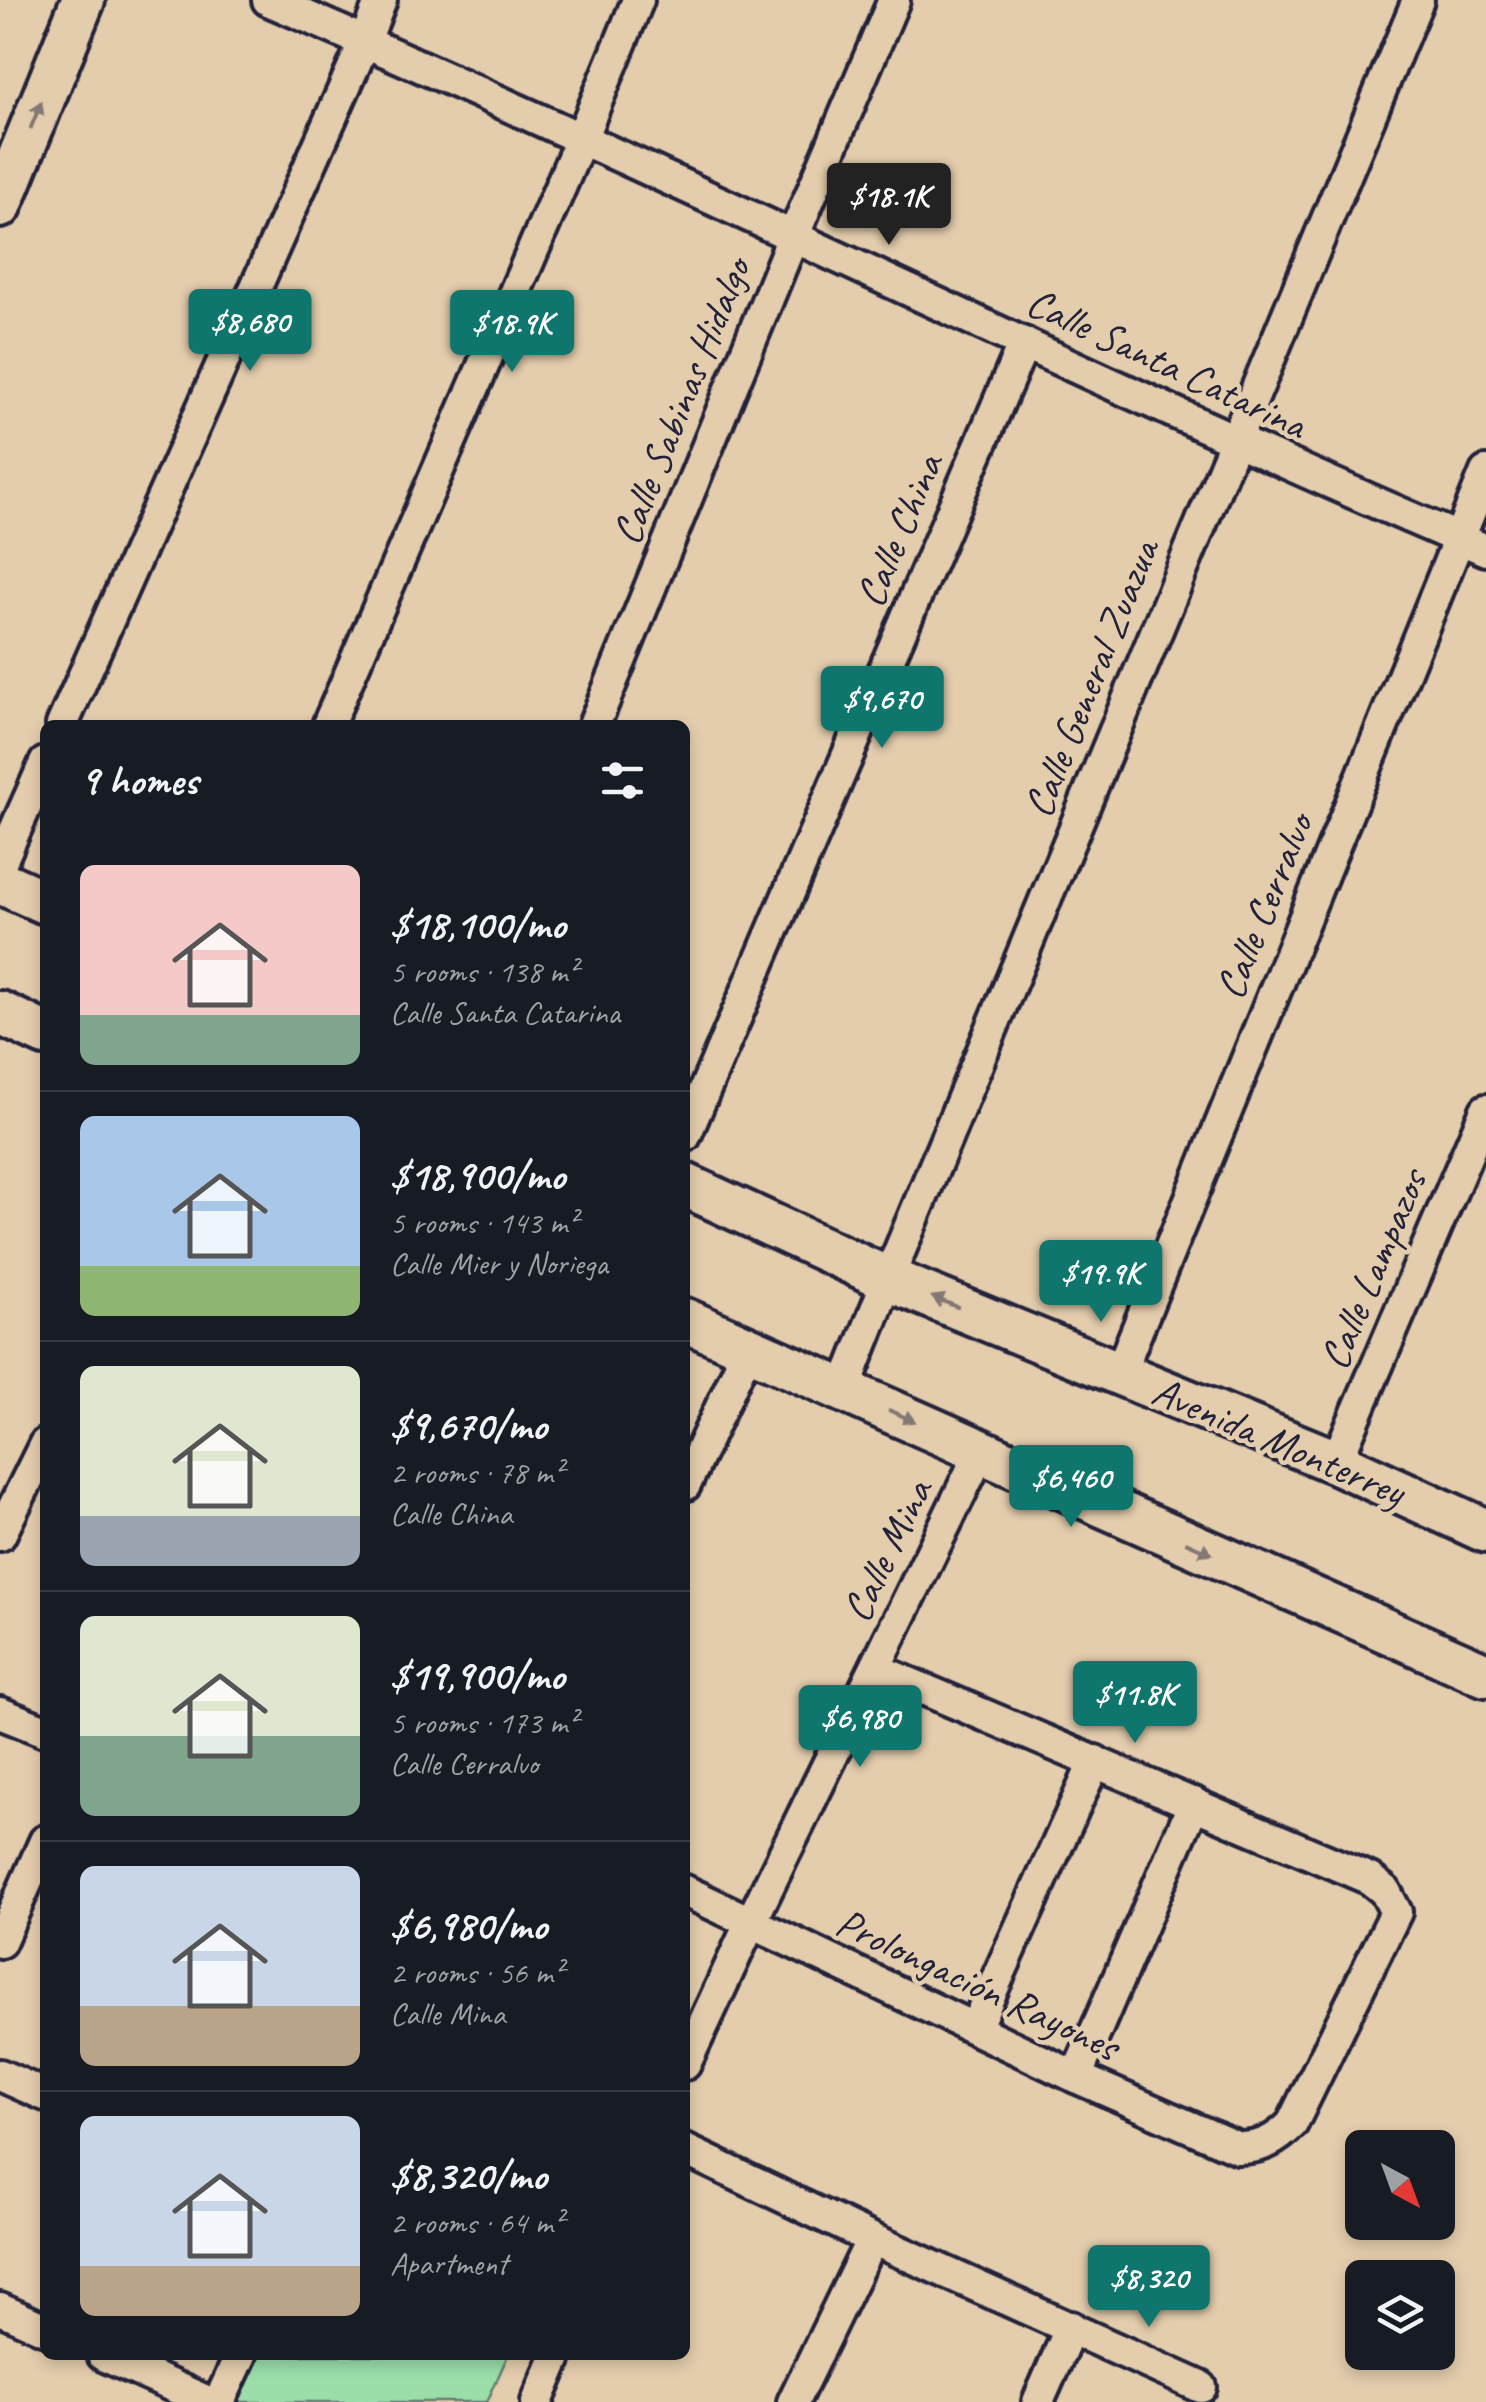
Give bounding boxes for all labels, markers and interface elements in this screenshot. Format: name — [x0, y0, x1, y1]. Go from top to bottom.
one-way arrow — [29, 100, 45, 130]
pin: $18.1K — [808, 163, 970, 248]
text: $18.1K — [849, 175, 929, 216]
street label: Calle Sabinas Hidalgo — [600, 247, 764, 552]
street label: Calle Santa Catarina — [1018, 276, 1317, 453]
pin: $8,680 — [169, 289, 331, 374]
pin: $18.9K — [431, 290, 593, 375]
text: $8,680 — [210, 301, 290, 342]
text: $18.9K — [472, 302, 552, 343]
street label: Calle China — [844, 444, 956, 615]
street label: Calle General Zuazua — [1012, 529, 1173, 825]
pin: $9,670 — [801, 666, 963, 751]
text: $9,670 — [843, 678, 921, 719]
icon: filters — [595, 753, 650, 808]
text: 9 homes — [80, 754, 198, 807]
street label: Calle Cerralvo — [1203, 803, 1327, 1007]
text: $18,100/mo — [390, 898, 566, 951]
icon: home — [160, 905, 280, 1025]
text: 5 rooms · 138 m² — [390, 951, 577, 992]
text: Calle Santa Catarina — [390, 992, 620, 1033]
text: $18,900/mo — [390, 1149, 565, 1202]
icon: home — [160, 1156, 280, 1276]
street label: Calle Lampazos — [1308, 1159, 1441, 1377]
text: 5 rooms · 143 m² — [390, 1202, 577, 1243]
pin: $19.9K — [1020, 1240, 1182, 1325]
text: Calle Mier y Noriega — [390, 1243, 608, 1284]
text: $19.9K — [1061, 1252, 1141, 1293]
one-way arrow — [930, 1293, 960, 1309]
street label: Avenida Monterrey — [1144, 1364, 1415, 1519]
text: $9,670/mo — [390, 1399, 547, 1452]
icon: home — [160, 1406, 280, 1526]
one-way arrow — [887, 1408, 917, 1424]
pin: $6,460 — [990, 1445, 1152, 1530]
text: 2 rooms · 78 m² — [390, 1452, 563, 1493]
text: $6,460 — [1031, 1457, 1111, 1498]
street label: Calle Mina — [830, 1469, 946, 1630]
text: Calle China — [390, 1493, 512, 1534]
one-way arrow — [1184, 1540, 1214, 1556]
text: $19,900/mo — [390, 1649, 565, 1702]
icon: home — [160, 1656, 280, 1776]
pin: $11.8K — [1054, 1661, 1216, 1746]
text: $11.8K — [1095, 1673, 1175, 1714]
pin: $6,980 — [779, 1685, 941, 1770]
text: $6,980 — [821, 1697, 899, 1738]
text: 5 rooms · 173 m² — [390, 1702, 577, 1743]
text: Calle Cerralvo — [390, 1743, 538, 1784]
street label: Prolongación Rayones — [828, 1896, 1130, 2074]
text: $6,980/mo — [390, 1899, 547, 1952]
icon: home — [160, 1906, 280, 2026]
text: 2 rooms · 56 m² — [390, 1952, 563, 1993]
text: Calle Mina — [390, 1993, 505, 2034]
north arrow — [1345, 2130, 1455, 2240]
map controls — [1345, 2130, 1455, 2370]
text: $8,320/mo — [390, 2149, 547, 2202]
icon: home — [160, 2156, 280, 2276]
text: 2 rooms · 64 m² — [390, 2202, 563, 2243]
text: Apartment — [390, 2243, 508, 2284]
pin: $8,320 — [1068, 2245, 1230, 2330]
text: $8,320 — [1110, 2257, 1188, 2298]
button: layers — [1345, 2260, 1455, 2370]

